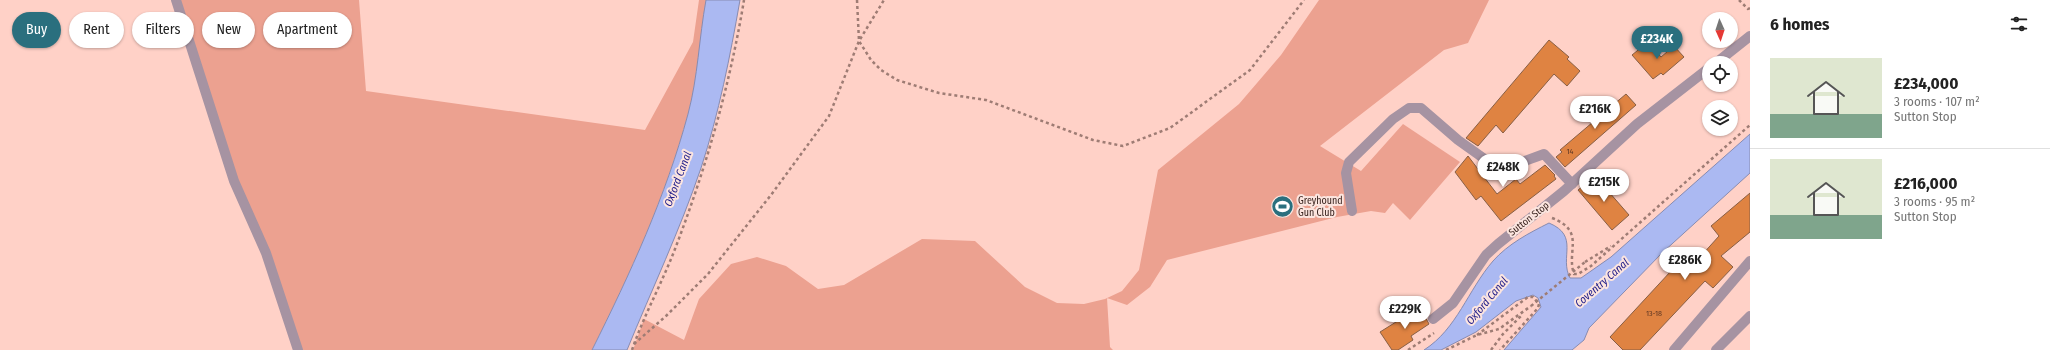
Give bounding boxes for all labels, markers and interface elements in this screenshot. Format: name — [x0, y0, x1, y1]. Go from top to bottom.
chip: Buy — [12, 12, 61, 48]
chip: Rent — [69, 12, 124, 48]
chip: Filters — [132, 12, 194, 48]
chip: New — [202, 12, 255, 48]
chip: Apartment — [263, 12, 352, 48]
north arrow — [1702, 12, 1738, 48]
map controls — [1702, 12, 1738, 136]
icon: filters — [2008, 13, 2030, 35]
text: 6 homes — [1770, 14, 1829, 35]
pin: £234K — [1629, 26, 1685, 60]
text: £234K — [1641, 31, 1673, 46]
button: locate — [1702, 56, 1738, 92]
text: £234,000 — [1894, 73, 1958, 94]
icon: home — [1802, 74, 1850, 122]
text: 3 rooms · 107 m² — [1894, 94, 1980, 109]
pin: £216K — [1567, 96, 1623, 130]
button: layers — [1702, 100, 1738, 136]
text: £216K — [1579, 101, 1611, 116]
text: Sutton Stop — [1894, 109, 1957, 124]
house number: 14 — [1567, 147, 1574, 156]
water label: Oxford Canal — [662, 150, 694, 208]
pin: £248K — [1475, 154, 1531, 188]
text: £248K — [1486, 159, 1520, 174]
pin: £215K — [1576, 169, 1632, 203]
text: £216,000 — [1894, 173, 1957, 194]
text: £215K — [1588, 174, 1620, 189]
icon: home — [1802, 175, 1850, 223]
sports icon: Greyhound Gun Club — [1269, 194, 1295, 220]
text: 3 rooms · 95 m² — [1894, 194, 1975, 209]
place label: Greyhound Gun Club — [1298, 195, 1343, 219]
street label: Sutton Stop — [1506, 199, 1552, 239]
text: Sutton Stop — [1894, 209, 1957, 224]
pin: £286K — [1657, 247, 1713, 281]
text: £286K — [1668, 252, 1702, 267]
water label: Coventry Canal — [1572, 256, 1632, 310]
water label: Oxford Canal — [1463, 275, 1511, 327]
pin: £229K — [1377, 296, 1433, 330]
text: £229K — [1389, 301, 1421, 316]
house number: 13-18 — [1646, 309, 1662, 318]

